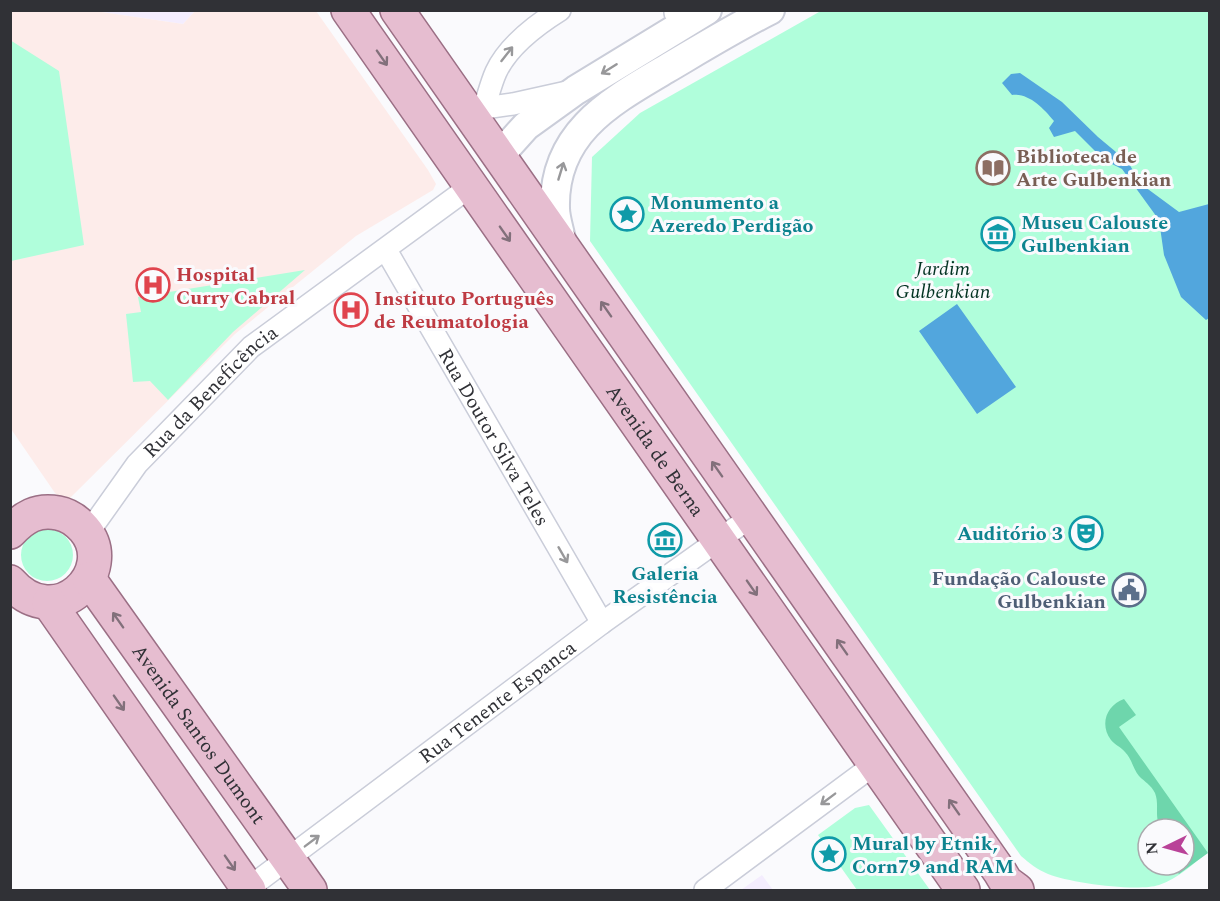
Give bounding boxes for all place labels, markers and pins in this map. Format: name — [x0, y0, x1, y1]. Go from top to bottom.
place label: Biblioteca de Arte Gulbenkian — [1016, 142, 1171, 195]
library icon: Biblioteca de Arte Gulbenkian — [975, 150, 1011, 186]
place label: Monumento a Azeredo Perdigão — [650, 188, 814, 241]
place icon: Monumento a Azeredo Perdigão — [609, 196, 645, 232]
place label: Museu Calouste Gulbenkian — [1021, 208, 1168, 261]
museum icon: Museu Calouste Gulbenkian — [980, 216, 1016, 252]
place label: Hospital Curry Cabral — [176, 260, 295, 313]
hospital icon: Hospital Curry Cabral — [135, 267, 171, 303]
place label: Instituto Português de Reumatologia — [374, 284, 554, 337]
hospital icon: Instituto Português de Reumatologia — [333, 292, 369, 328]
theatre icon: Auditório 3 — [1068, 515, 1104, 551]
place label: Auditório 3 — [957, 519, 1063, 549]
museum icon: Galeria Resistência — [647, 522, 683, 558]
place label: Galeria Resistência — [613, 559, 718, 612]
place label: Fundação Calouste Gulbenkian — [932, 564, 1106, 617]
public building icon: Fundação Calouste Gulbenkian — [1111, 572, 1147, 608]
place label: Mural by Etnik, Corn79 and RAM — [852, 829, 1014, 882]
place icon: Mural by Etnik, Corn79 and RAM — [811, 836, 847, 872]

